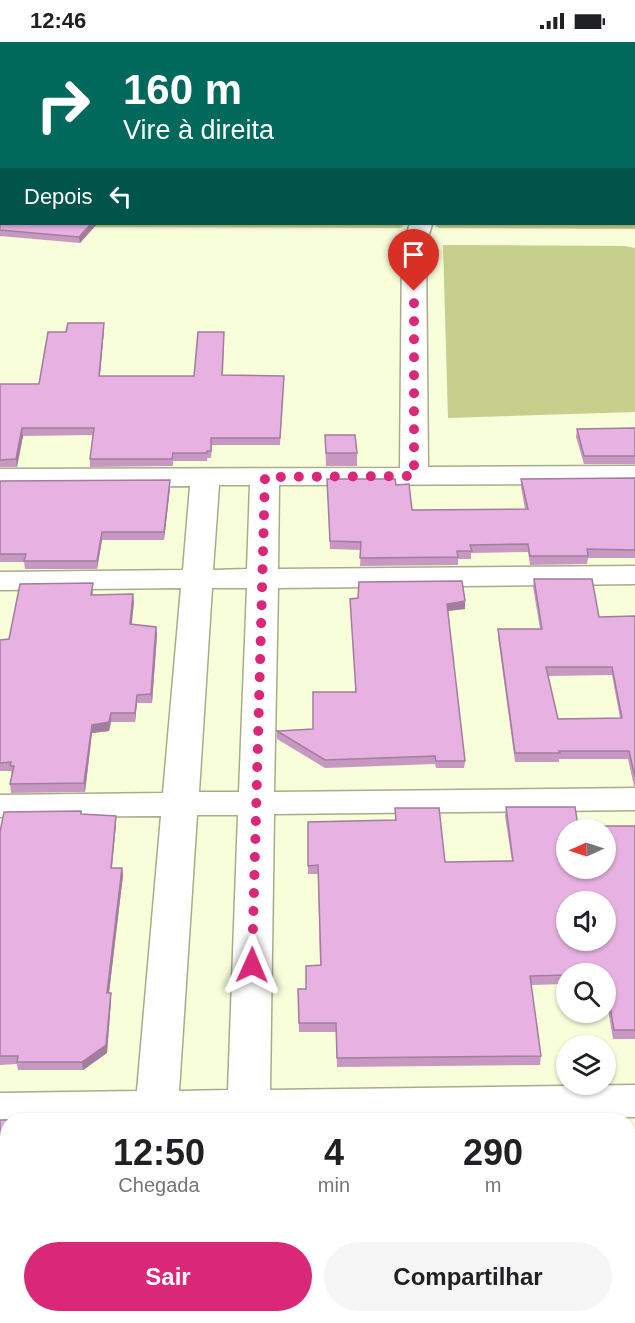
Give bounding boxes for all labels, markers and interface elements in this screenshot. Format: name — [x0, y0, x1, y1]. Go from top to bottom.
text: 12:46 — [30, 8, 86, 33]
icon: right — [24, 66, 102, 144]
text: 160 m — [123, 66, 242, 113]
text: Vire à direita — [123, 115, 274, 145]
icon: left — [104, 180, 137, 213]
text: Depois — [24, 184, 92, 209]
pin — [388, 229, 439, 291]
icon: arrive — [397, 238, 430, 271]
north arrow — [556, 819, 616, 879]
map controls — [556, 819, 616, 1095]
button: sound — [556, 891, 616, 951]
position arrow — [220, 933, 284, 997]
button: search — [556, 963, 616, 1023]
button: layers — [556, 1035, 616, 1095]
text: 12:50 — [113, 1132, 205, 1173]
text: 4 — [324, 1132, 344, 1173]
text: 290 — [463, 1132, 523, 1173]
text: Chegada — [118, 1174, 200, 1196]
text: min — [318, 1174, 350, 1196]
text: m — [485, 1174, 501, 1196]
button: Sair — [24, 1242, 312, 1311]
button: Compartilhar — [324, 1242, 612, 1311]

